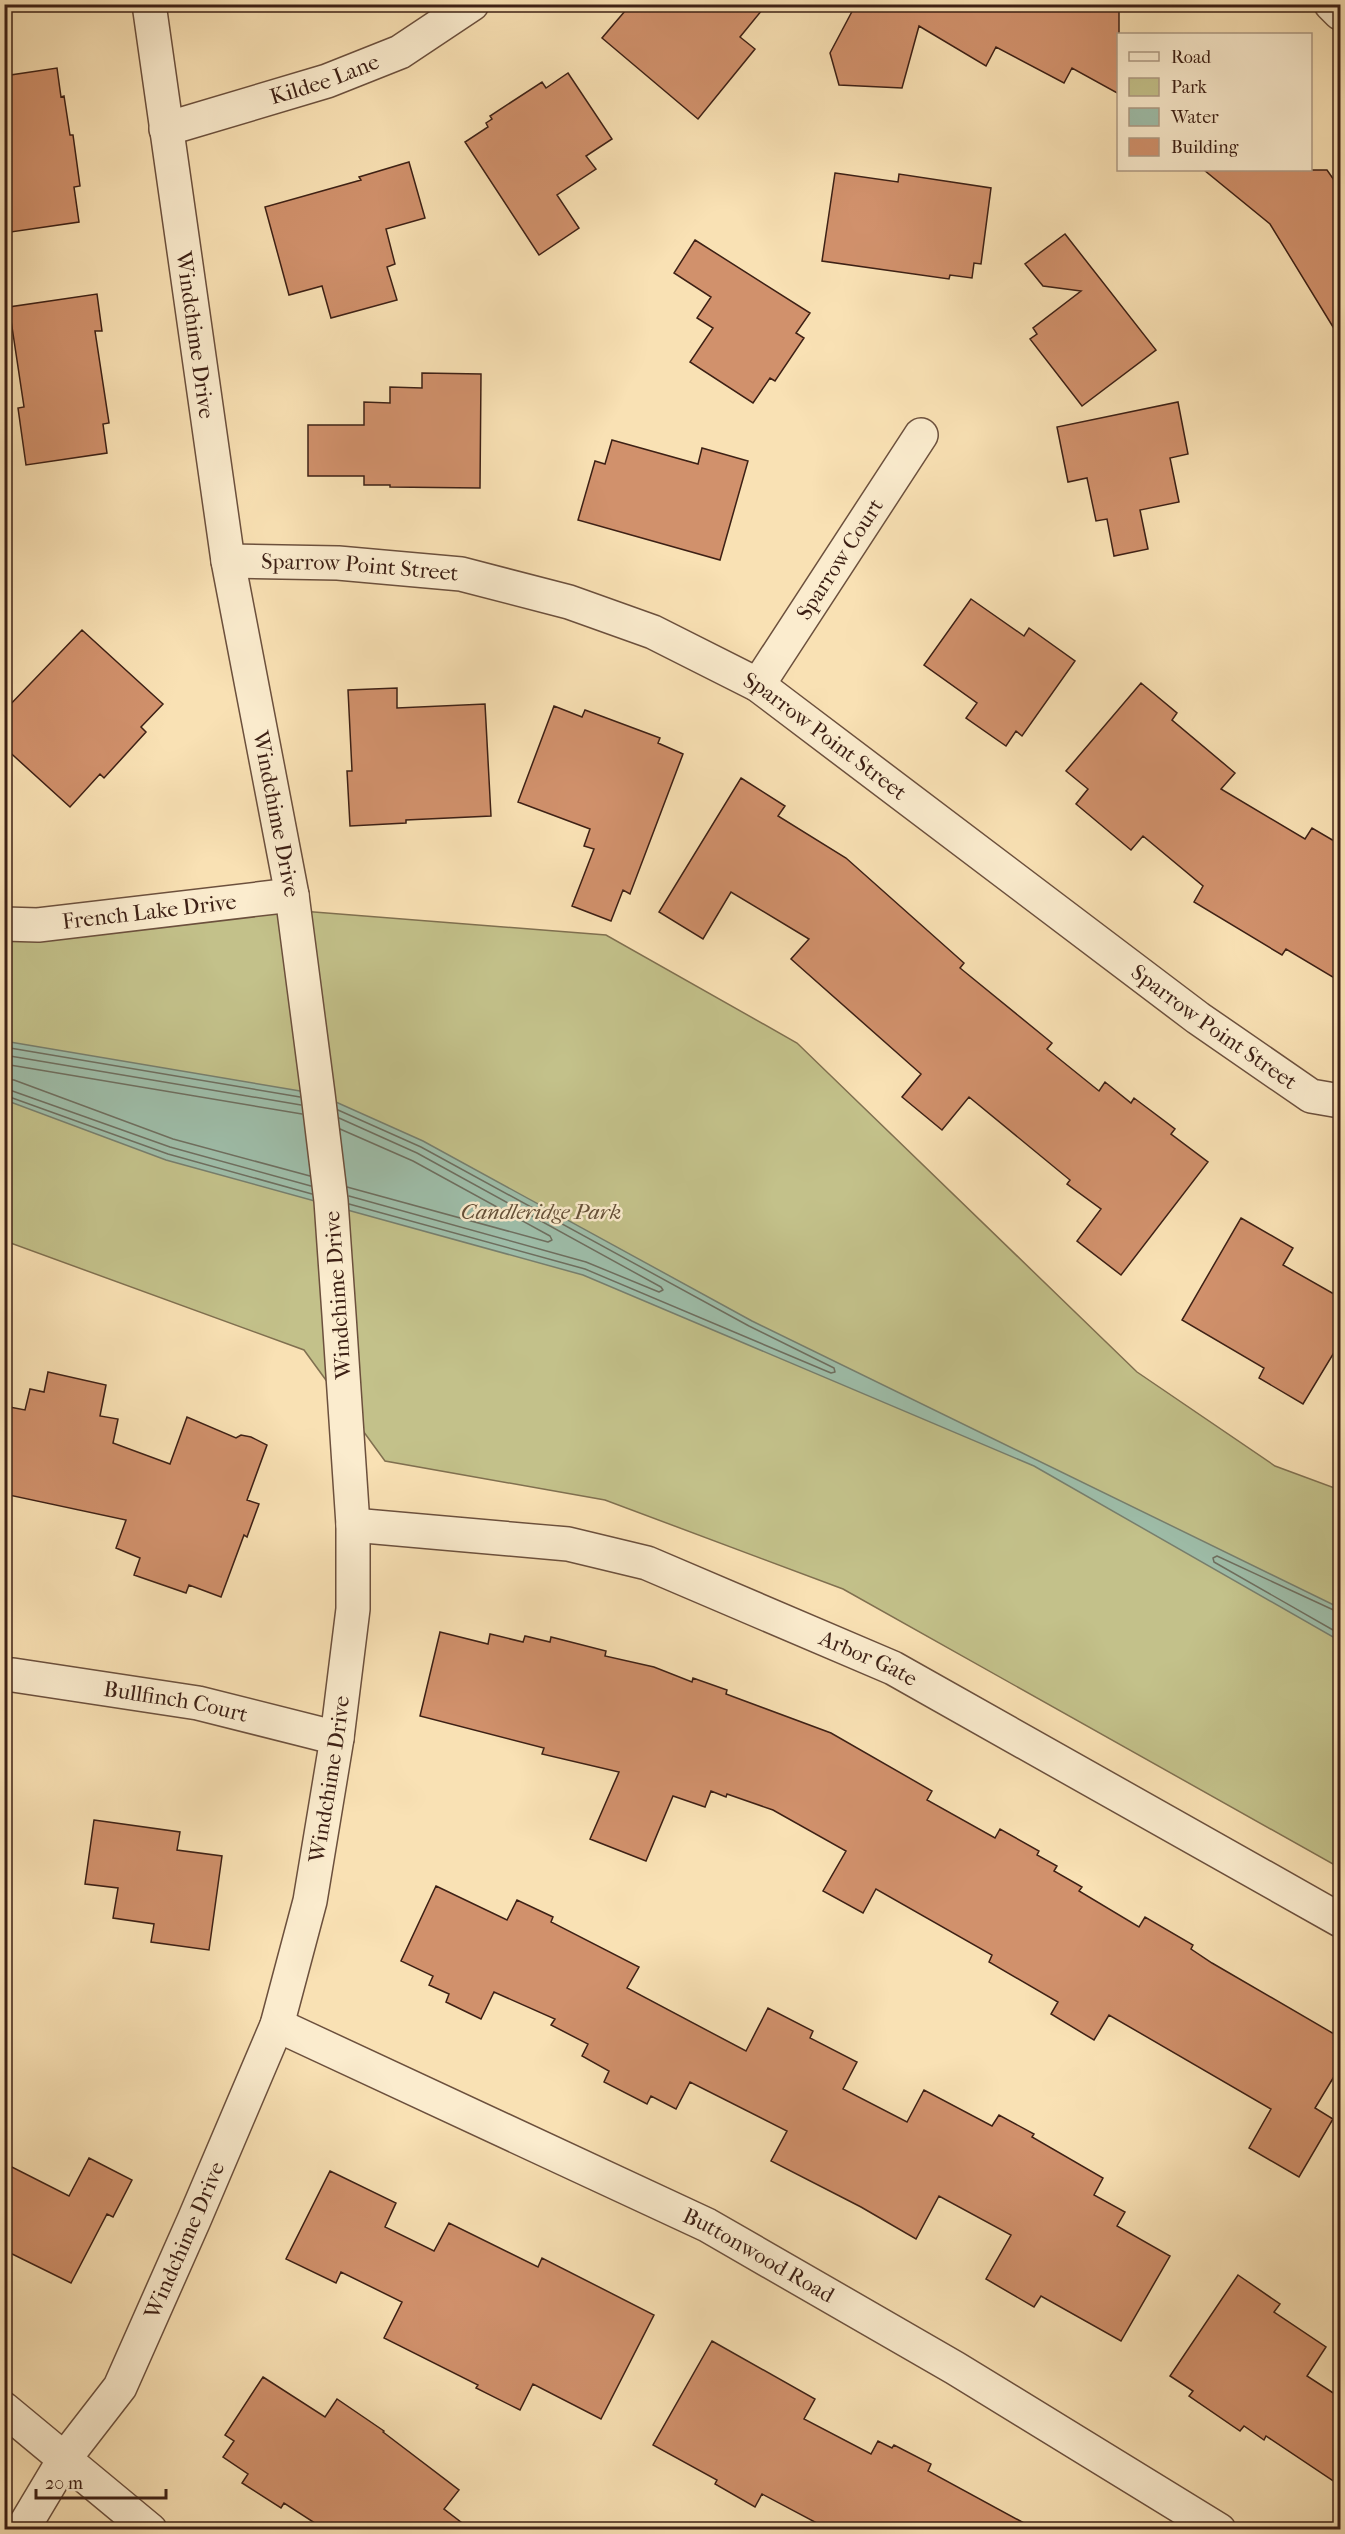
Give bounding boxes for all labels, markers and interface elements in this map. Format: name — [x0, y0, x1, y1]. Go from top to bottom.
legend — [1117, 33, 1312, 171]
text: Road — [1171, 47, 1211, 68]
street label: Kildee Lane — [267, 49, 383, 110]
text: Park — [1171, 77, 1208, 98]
text: Water — [1170, 107, 1219, 128]
text: Building — [1171, 137, 1239, 158]
street label: Windchime Drive — [170, 249, 220, 420]
street label: Sparrow Court — [791, 494, 889, 625]
street label: Sparrow Point Street — [261, 549, 460, 587]
street label: Sparrow Point Street — [739, 667, 912, 806]
street label: Windchime Drive — [247, 728, 305, 899]
street label: French Lake Drive — [61, 889, 238, 935]
street label: Sparrow Point Street — [1126, 959, 1302, 1095]
park label: Candleridge Park — [461, 1199, 621, 1225]
street label: Windchime Drive — [319, 1210, 357, 1381]
street label: Arbor Gate — [814, 1625, 922, 1692]
street label: Bullfinch Court — [102, 1676, 251, 1728]
street label: Windchime Drive — [303, 1694, 355, 1866]
street label: Windchime Drive — [138, 2158, 230, 2324]
street label: Buttonwood Road — [679, 2203, 840, 2309]
scale bar — [36, 2462, 166, 2500]
text: 20 m — [45, 2473, 83, 2494]

